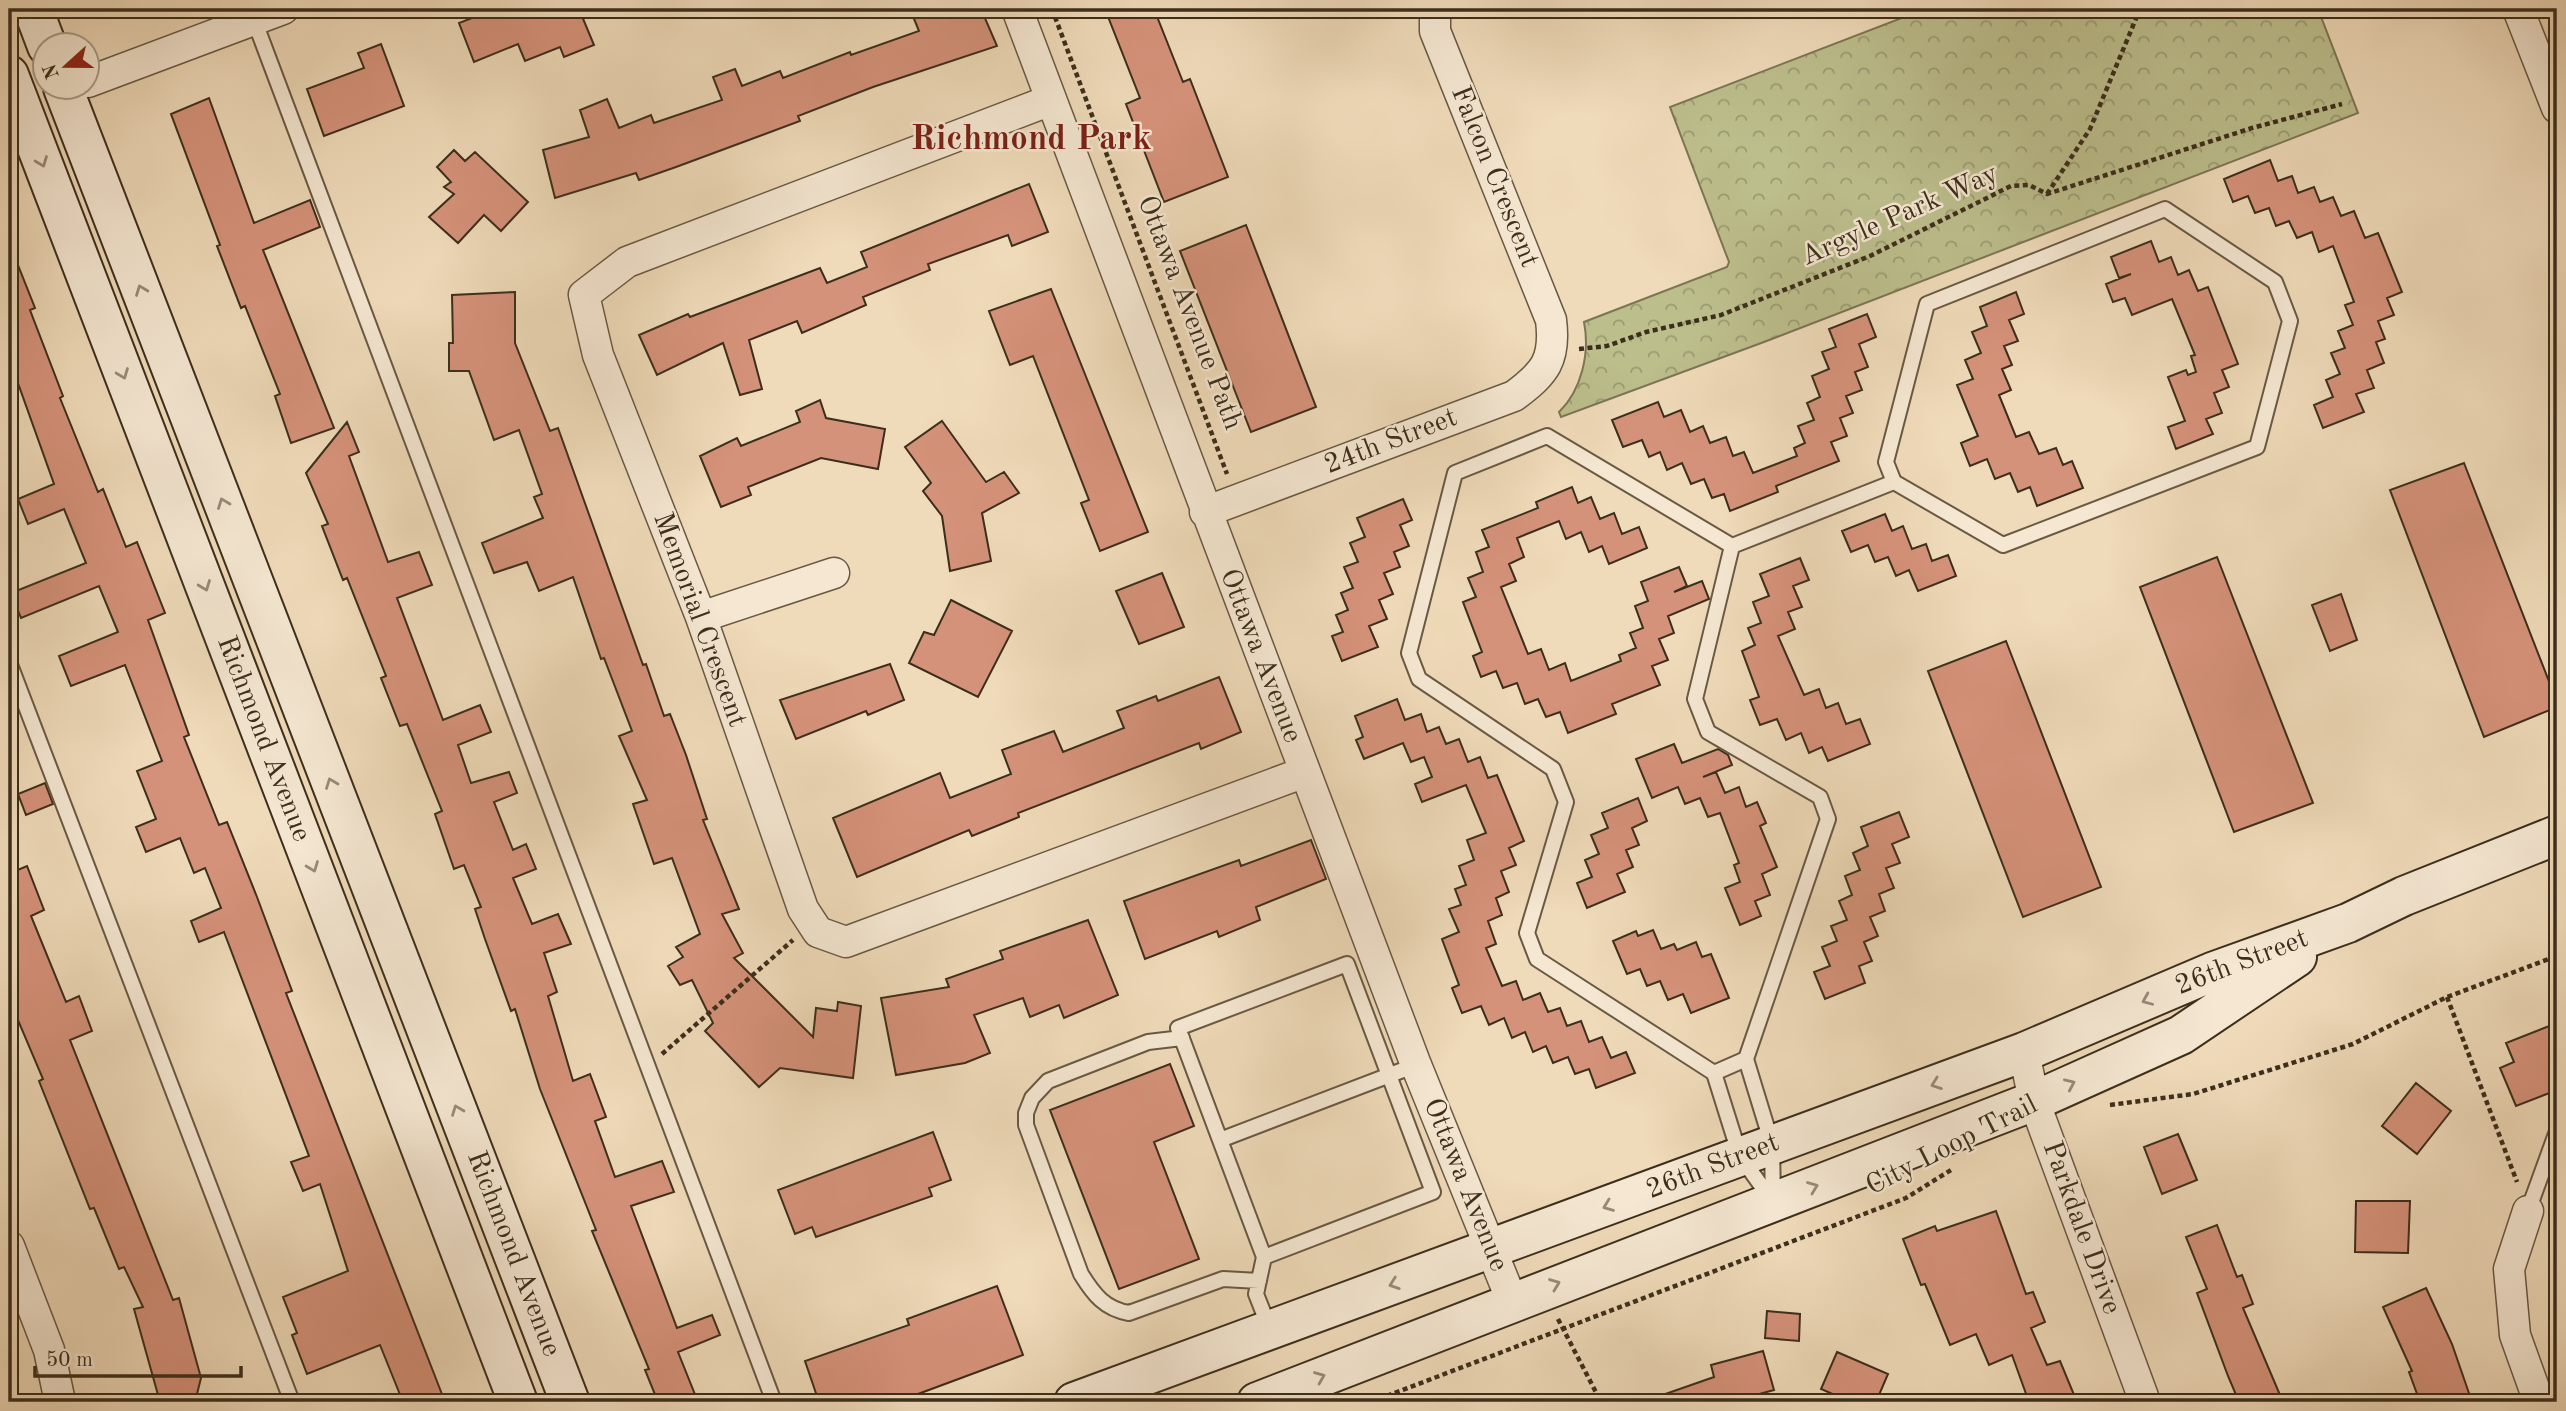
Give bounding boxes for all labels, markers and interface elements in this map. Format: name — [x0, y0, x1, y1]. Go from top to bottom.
north arrow — [32, 32, 102, 102]
text: N — [41, 61, 64, 81]
street label: Falcon Crescent — [1445, 82, 1543, 272]
district label: Richmond Park — [910, 122, 1152, 157]
one-way arrow — [33, 155, 47, 167]
street label: Argyle Park Way — [1797, 160, 2003, 272]
street label: Ottawa Avenue Path — [1131, 192, 1247, 434]
one-way arrow — [136, 285, 150, 297]
one-way arrow — [115, 367, 129, 379]
street label: 24th Street — [1321, 404, 1461, 480]
one-way arrow — [217, 497, 231, 509]
street label: Memorial Crescent — [647, 509, 751, 731]
street label: Ottawa Avenue — [1214, 565, 1306, 747]
one-way arrow — [197, 580, 211, 592]
street label: Richmond Avenue — [211, 632, 315, 846]
one-way arrow — [326, 778, 340, 790]
one-way arrow — [305, 861, 319, 873]
street label: 26th Street — [2172, 925, 2312, 1001]
one-way arrow — [2142, 991, 2154, 1005]
one-way arrow — [1930, 1076, 1942, 1090]
one-way arrow — [2063, 1079, 2075, 1093]
street label: City Loop Trail — [1862, 1091, 2042, 1201]
street label: Ottawa Avenue — [1418, 1095, 1512, 1275]
one-way arrow — [452, 1105, 466, 1117]
street label: 26th Street — [1643, 1129, 1783, 1205]
street label: Parkdale Drive — [2037, 1138, 2125, 1318]
street label: Richmond Avenue — [461, 1147, 565, 1361]
one-way arrow — [1807, 1181, 1819, 1195]
one-way arrow — [1602, 1198, 1614, 1212]
one-way arrow — [1389, 1276, 1401, 1290]
one-way arrow — [1548, 1279, 1560, 1293]
scale bar — [35, 1334, 242, 1378]
text: 50 m — [46, 1350, 93, 1371]
one-way arrow — [1314, 1372, 1326, 1386]

